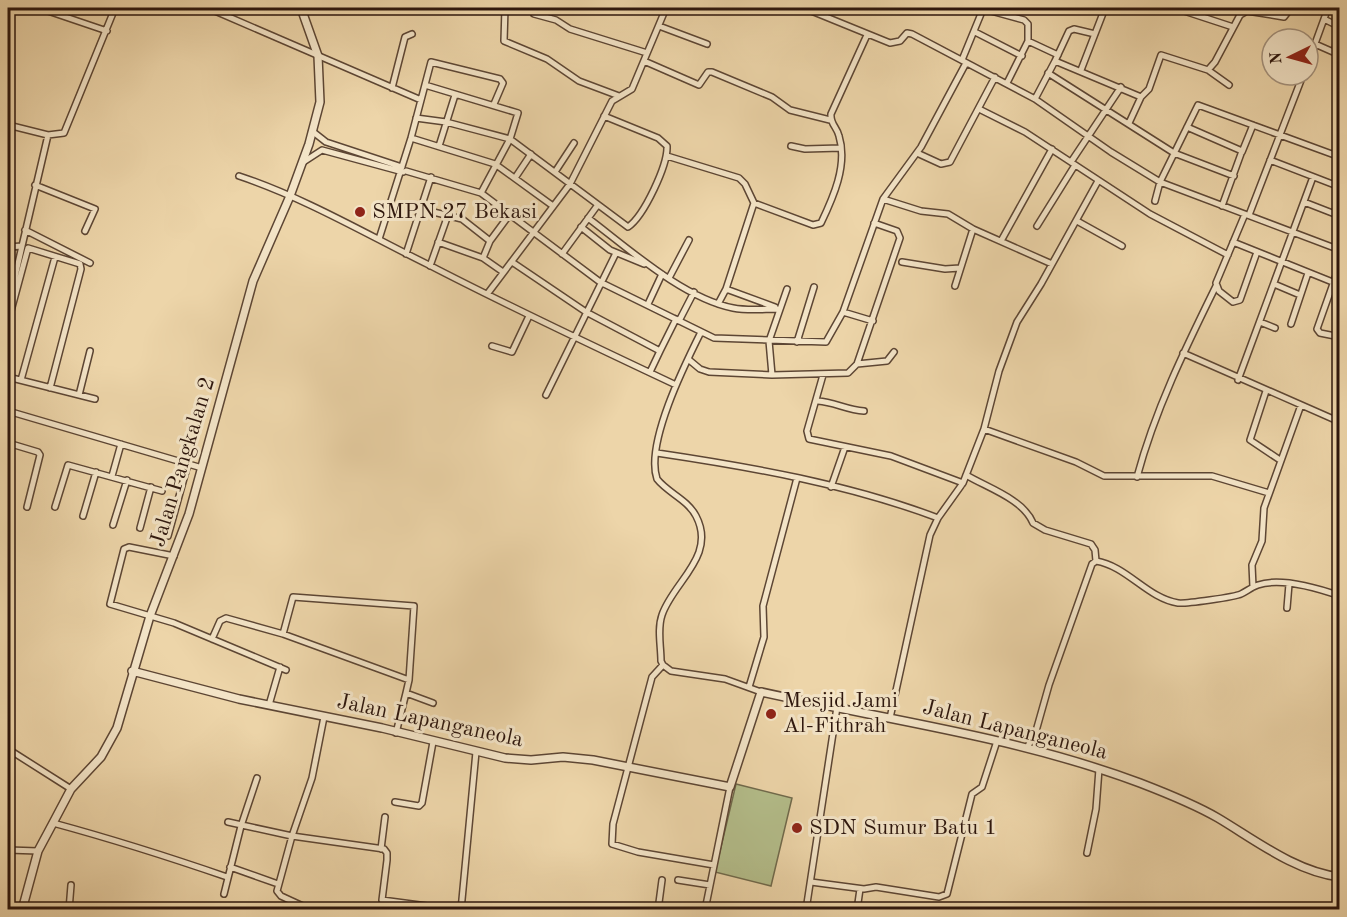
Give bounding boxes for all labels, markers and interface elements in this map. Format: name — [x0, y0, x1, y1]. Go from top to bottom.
north arrow — [1260, 27, 1320, 87]
text: N — [1268, 51, 1286, 65]
place label: SMPN 27 Bekasi — [372, 201, 537, 223]
marker: SMPN 27 Bekasi — [353, 205, 367, 219]
street label: Jalan Pangkalan 2 — [147, 375, 219, 549]
place label: Mesjid Jami Al-Fithrah — [783, 690, 898, 737]
street label: Jalan Lapanganeola — [335, 691, 525, 752]
street label: Jalan Lapanganeola — [920, 696, 1110, 764]
marker: Mesjid Jami Al-Fithrah — [764, 707, 778, 721]
place label: SDN Sumur Batu 1 — [809, 817, 997, 839]
marker: SDN Sumur Batu 1 — [790, 821, 804, 835]

